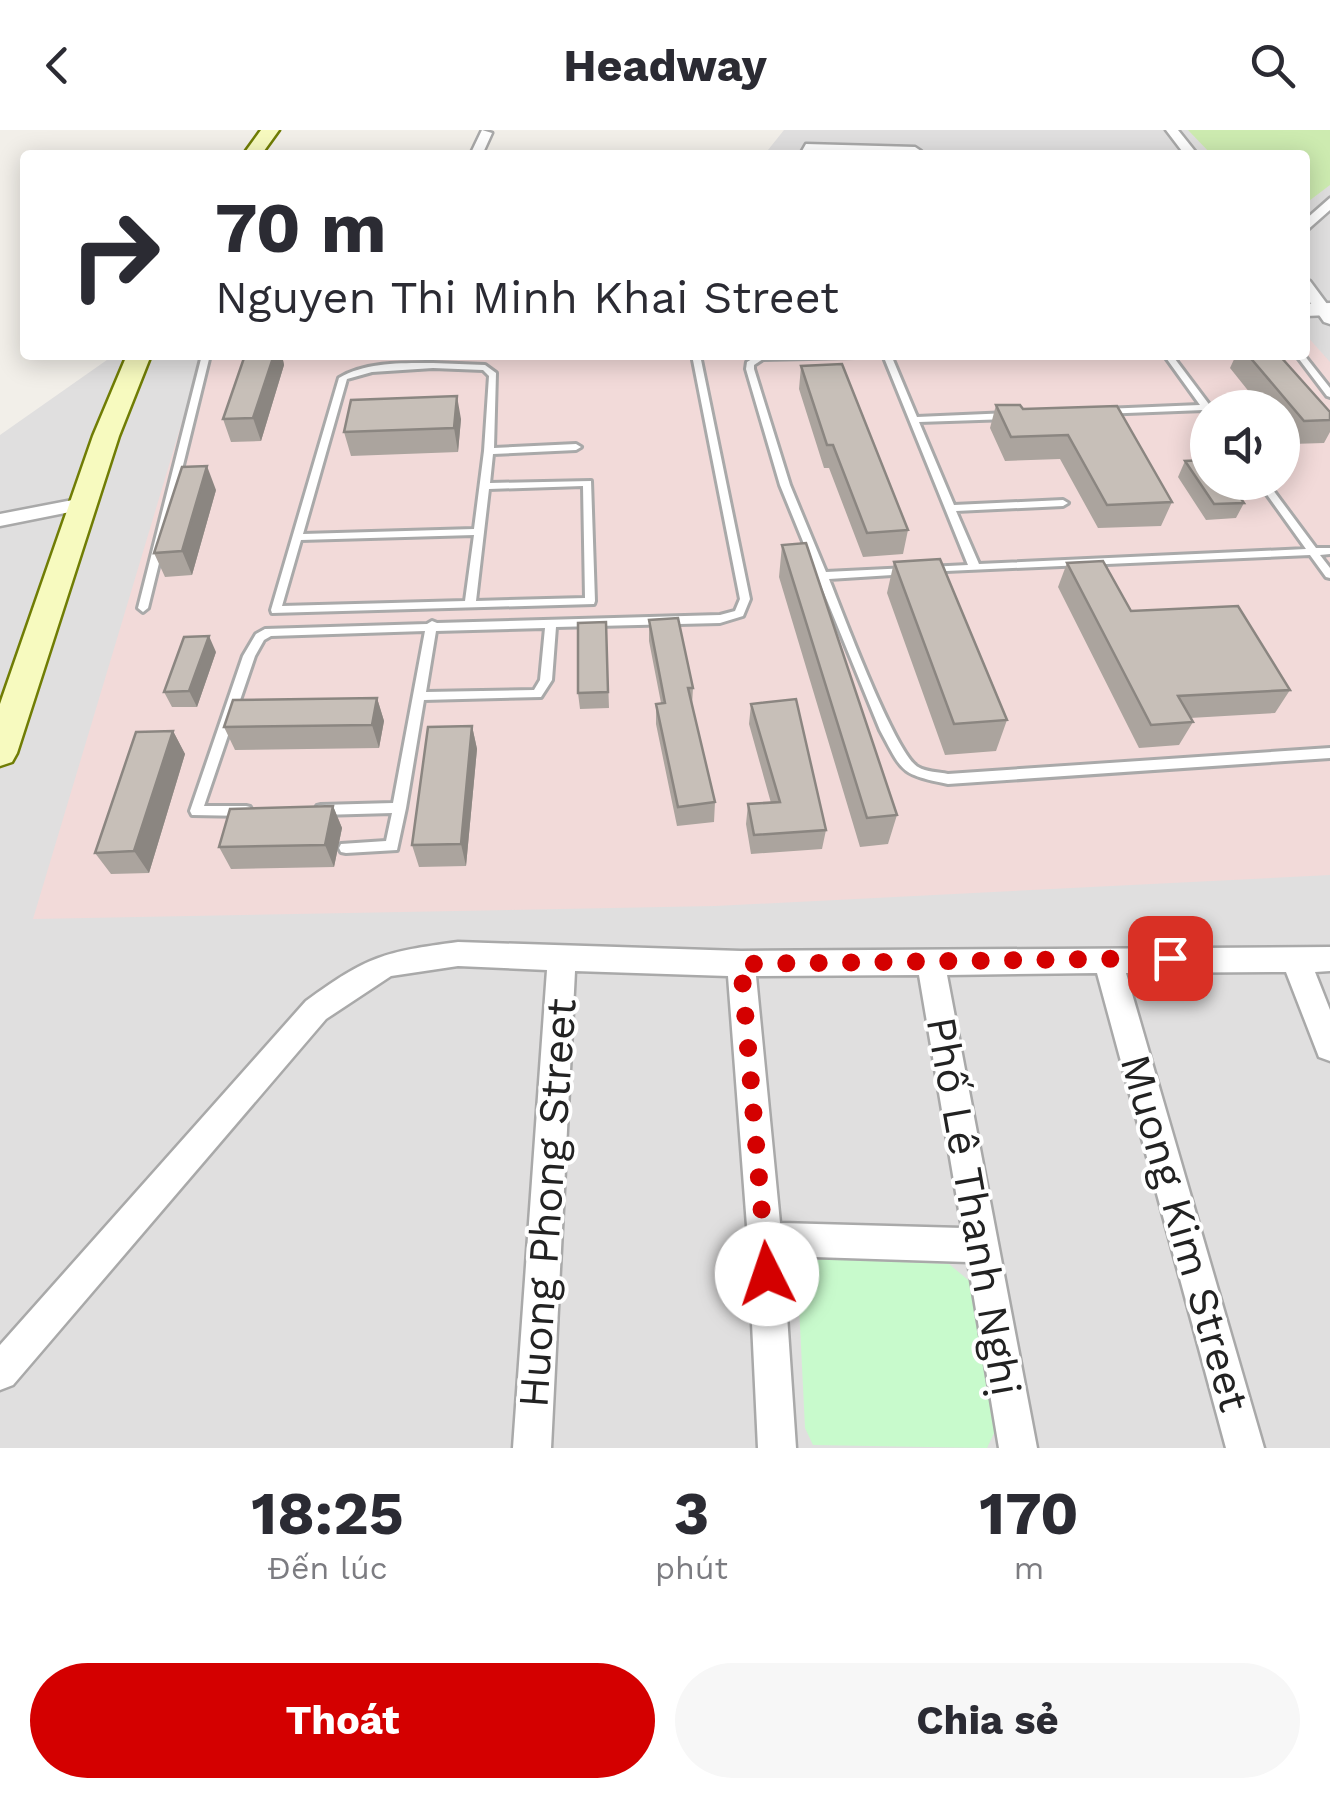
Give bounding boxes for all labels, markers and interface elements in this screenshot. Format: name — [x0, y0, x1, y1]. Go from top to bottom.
icon: back — [30, 38, 85, 93]
icon: search — [1245, 38, 1300, 93]
text: Headway — [563, 39, 767, 92]
text: 70 m — [215, 187, 387, 269]
icon: right — [50, 190, 180, 320]
text: Nguyen Thi Minh Khai Street — [215, 271, 839, 324]
map controls — [1190, 390, 1300, 500]
button: sound — [1190, 390, 1300, 500]
pin — [1128, 916, 1213, 1001]
icon: arrive — [1143, 931, 1198, 986]
street label: Huong Phong Street — [508, 997, 586, 1409]
street label: Phố Lê Thanh Nghị — [917, 1013, 1031, 1399]
street label: Muong Kim Street — [1111, 1049, 1259, 1417]
position arrow — [715, 1222, 819, 1326]
text: 18:25 — [251, 1478, 404, 1549]
text: 3 — [674, 1478, 709, 1549]
text: 170 — [979, 1478, 1079, 1549]
text: Đến lúc — [267, 1549, 388, 1587]
text: phút — [655, 1549, 728, 1587]
text: m — [1014, 1549, 1044, 1587]
button: Thoát — [30, 1663, 655, 1778]
button: Chia sẻ — [675, 1663, 1300, 1778]

